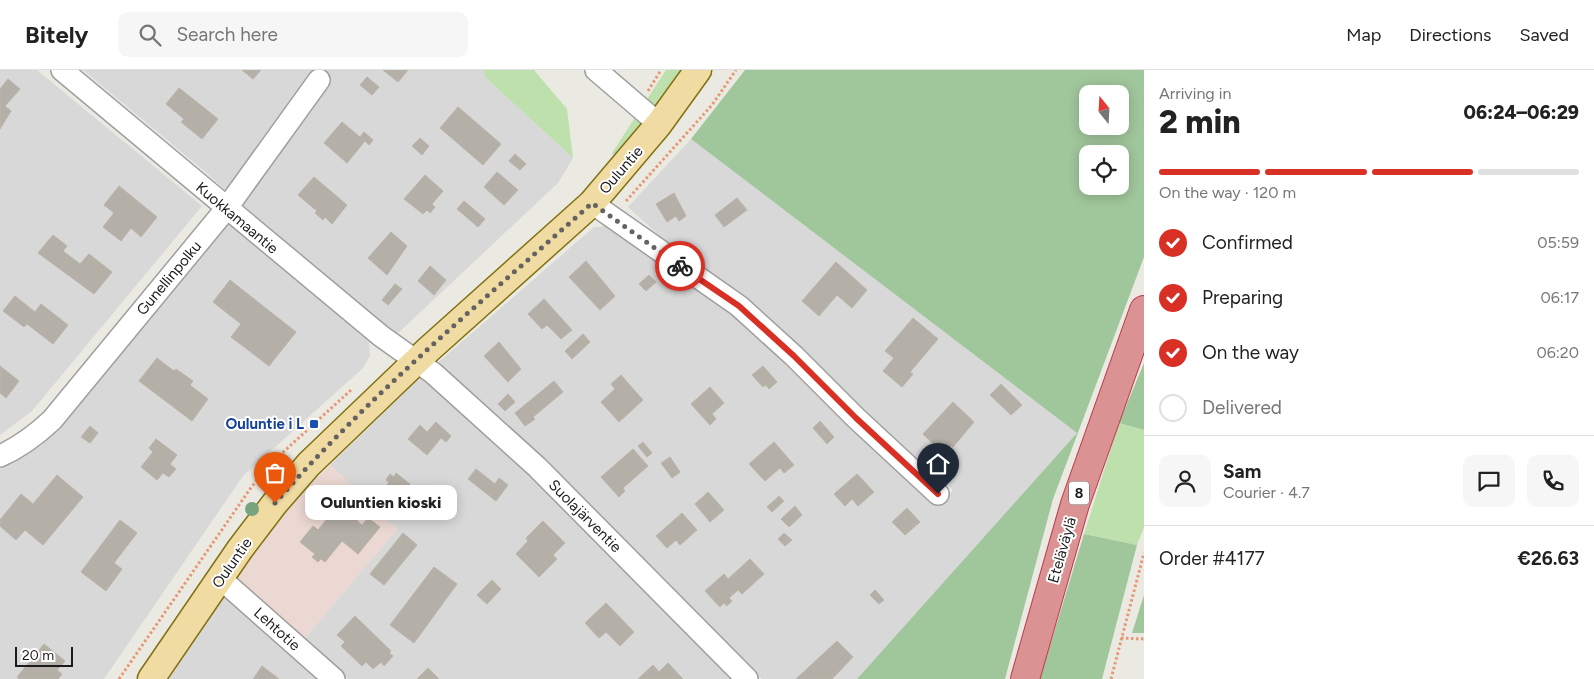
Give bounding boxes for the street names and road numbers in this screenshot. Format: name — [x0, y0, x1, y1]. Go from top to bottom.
street label: Ouluntie — [595, 142, 647, 198]
street label: Kuokkamaantie — [192, 178, 282, 258]
street label: Gunellinpolku — [133, 237, 205, 319]
street label: Suolajärventie — [545, 476, 625, 556]
road number: 8 — [1069, 482, 1089, 504]
street label: Eteläväylä — [1044, 515, 1080, 585]
street label: Ouluntie — [208, 534, 256, 592]
street label: Lehtotie — [250, 604, 304, 654]

